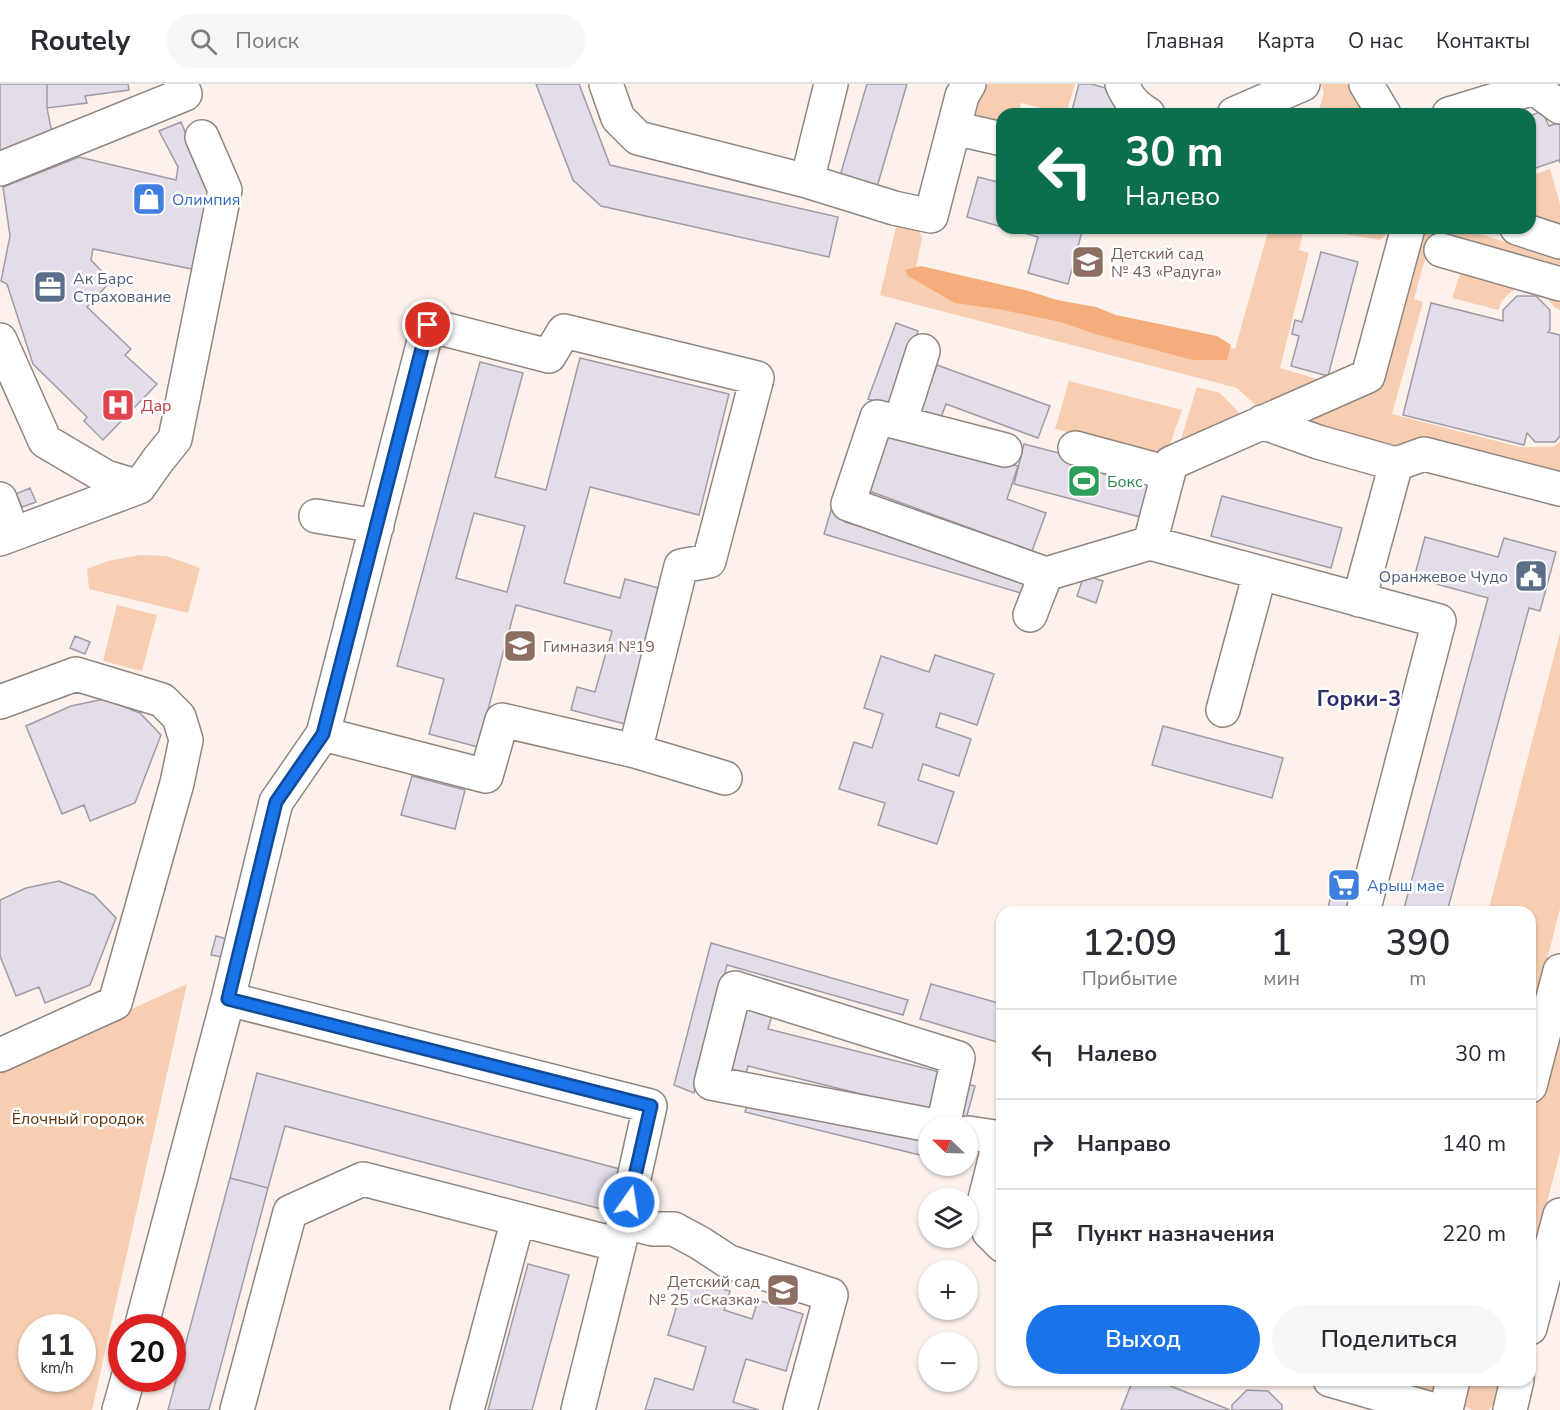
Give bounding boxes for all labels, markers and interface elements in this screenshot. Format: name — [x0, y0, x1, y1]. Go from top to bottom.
search box — [166, 14, 586, 68]
text: Routely — [30, 22, 130, 60]
icon: search — [187, 25, 220, 58]
text: Поиск — [235, 26, 299, 56]
text: Главная — [1146, 27, 1224, 55]
text: Карта — [1257, 27, 1315, 55]
text: О нас — [1348, 27, 1403, 55]
text: Контакты — [1436, 27, 1530, 55]
text: 30 m — [1125, 124, 1224, 181]
icon: left — [1026, 132, 1104, 210]
text: Налево — [1125, 178, 1220, 215]
shop icon: Олимпия — [131, 181, 167, 217]
place label: Олимпия — [172, 189, 241, 211]
place label: Детский сад № 43 «Радуга» — [1111, 243, 1222, 283]
school or university icon: Детский сад № 43 «Радуга» — [1070, 244, 1106, 280]
place label: Ак Барс Страхование — [73, 268, 171, 308]
office icon: Ак Барс Страхование — [32, 269, 68, 305]
pin — [402, 299, 453, 350]
icon: arrive — [411, 308, 444, 341]
hospital icon: Дар — [100, 387, 136, 423]
place label: Дар — [141, 395, 172, 417]
sports icon: Бокс — [1066, 463, 1102, 499]
place label: Бокс — [1107, 471, 1143, 493]
public building icon: Оранжевое Чудо — [1513, 558, 1549, 594]
place label: Оранжевое Чудо — [1379, 566, 1508, 588]
school or university icon: Гимназия №19 — [502, 628, 538, 664]
place label: Гимназия №19 — [543, 636, 655, 658]
district label: Горки-3 — [1317, 684, 1401, 714]
supermarket icon: Арыш мае — [1326, 867, 1362, 903]
place label: Арыш мае — [1367, 875, 1445, 897]
text: 12:09 — [1082, 919, 1177, 968]
text: 1 — [1271, 919, 1292, 968]
text: 390 — [1386, 919, 1450, 968]
text: Прибытие — [1082, 965, 1178, 992]
text: мин — [1263, 965, 1300, 992]
text: m — [1409, 965, 1426, 992]
icon: left — [1026, 1038, 1059, 1071]
text: Налево — [1077, 1039, 1157, 1069]
text: 30 m — [1455, 1039, 1506, 1069]
park label: Ёлочный городок — [12, 1108, 145, 1130]
north arrow — [918, 1116, 978, 1176]
map controls — [918, 1116, 978, 1392]
icon: right — [1026, 1128, 1059, 1161]
text: Направо — [1077, 1129, 1171, 1159]
text: 140 m — [1442, 1129, 1506, 1159]
position arrow — [597, 1170, 661, 1234]
button: layers — [918, 1188, 978, 1248]
icon: arrive — [1026, 1218, 1059, 1251]
text: Пункт назначения — [1077, 1219, 1275, 1249]
text: 220 m — [1442, 1219, 1506, 1249]
button: + — [918, 1260, 978, 1320]
place label: Детский сад № 25 «Сказка» — [648, 1271, 761, 1311]
school or university icon: Детский сад № 25 «Сказка» — [765, 1272, 801, 1308]
button: Выход — [1026, 1305, 1260, 1374]
button: Поделиться — [1272, 1305, 1506, 1374]
speed limit sign: 20 — [108, 1314, 186, 1392]
text: 11 — [39, 1325, 75, 1366]
button: − — [918, 1332, 978, 1392]
text: km/h — [40, 1358, 74, 1378]

